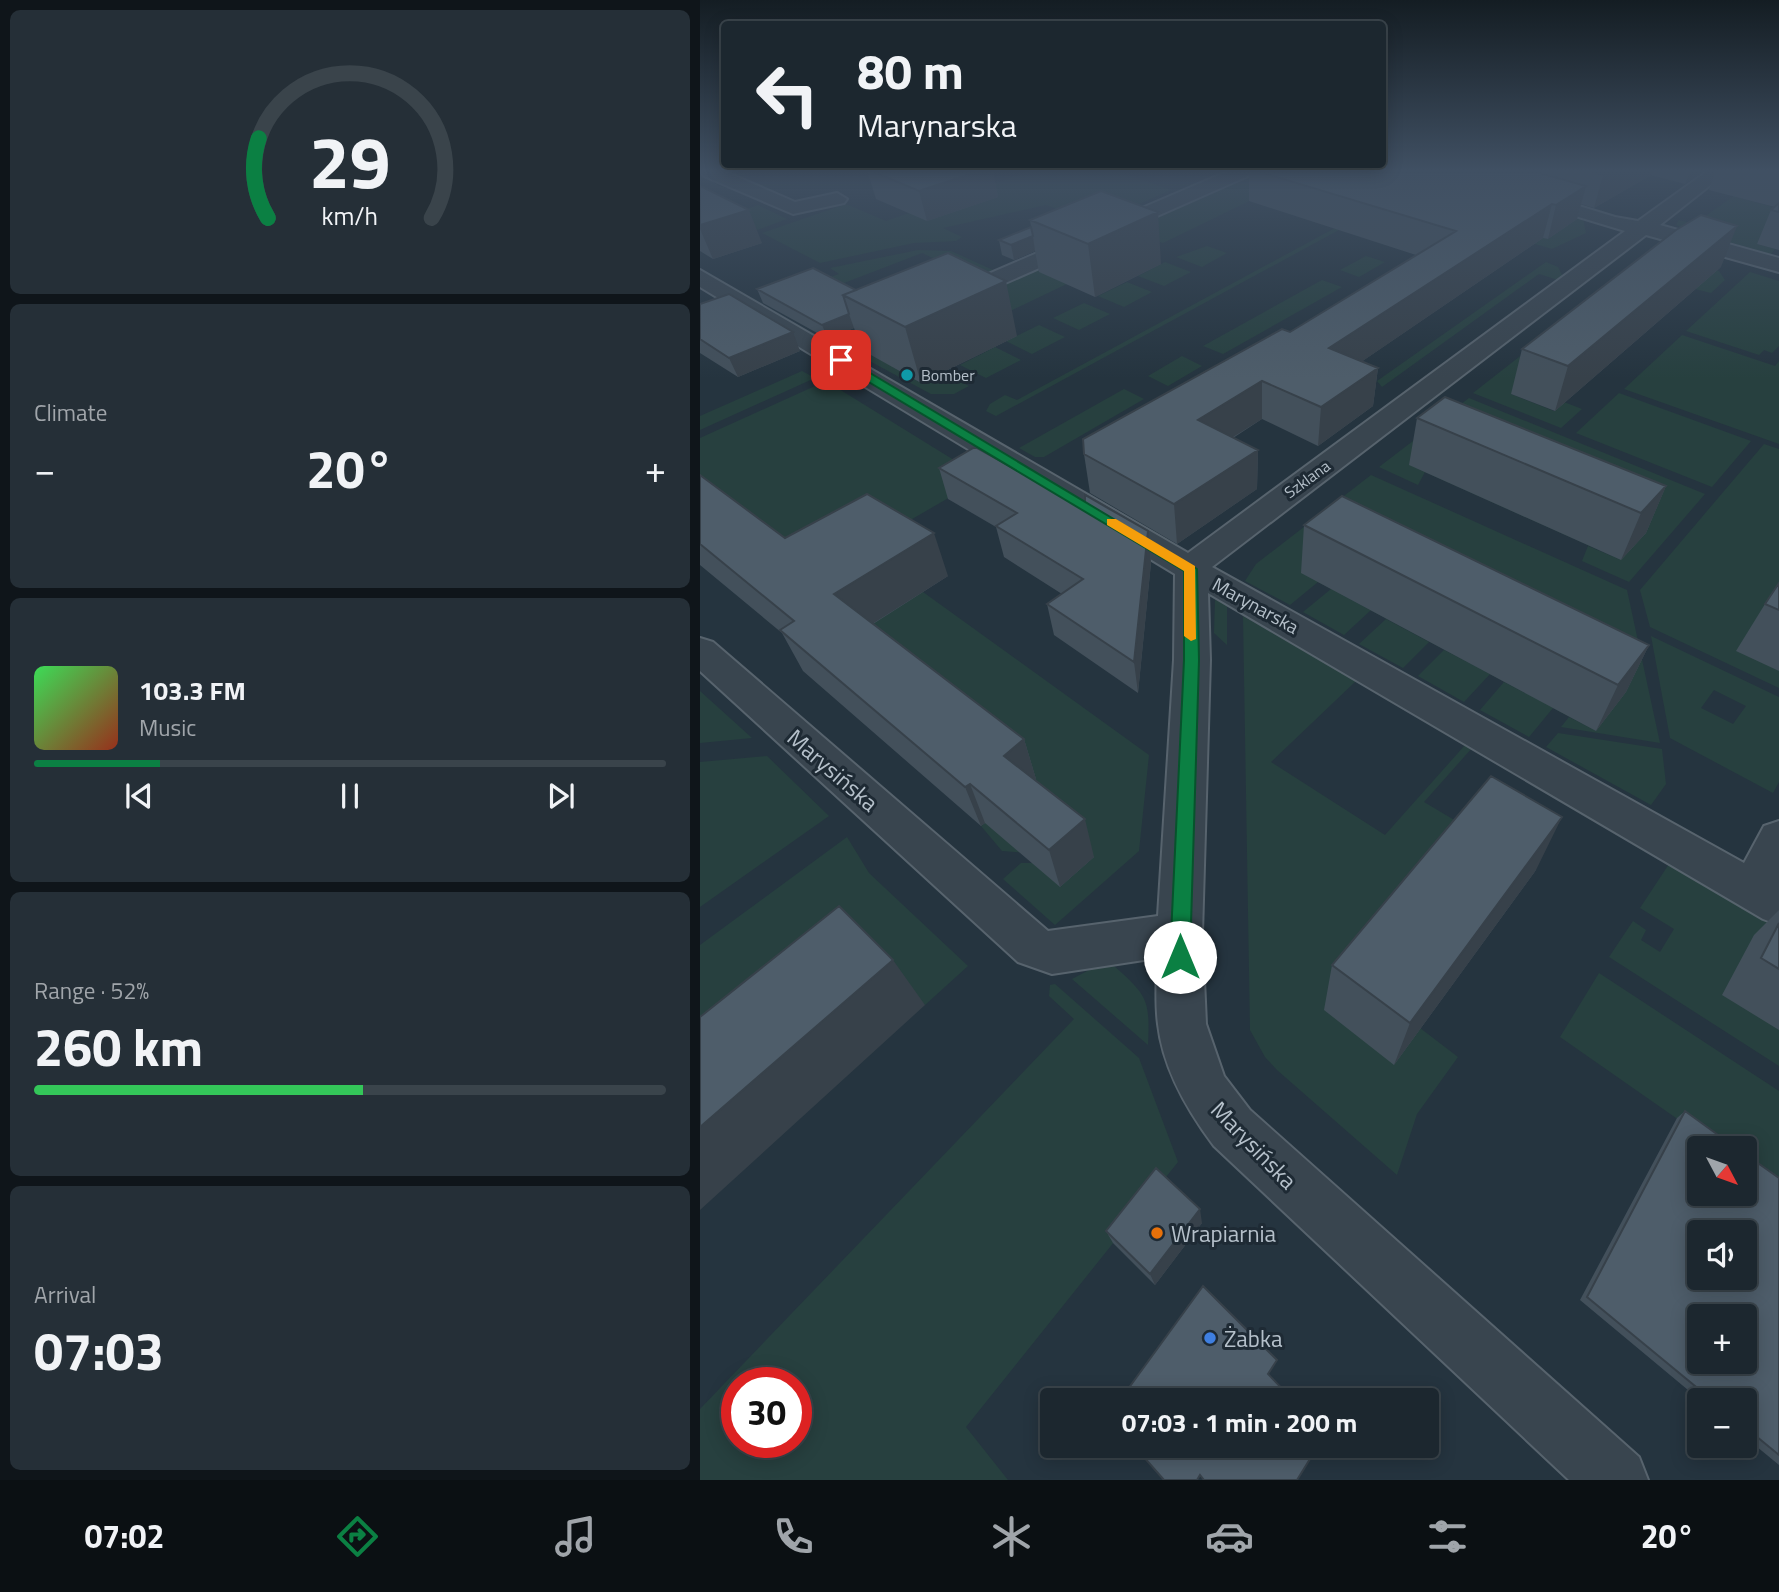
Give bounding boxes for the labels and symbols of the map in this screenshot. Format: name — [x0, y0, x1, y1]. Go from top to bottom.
pin — [811, 330, 871, 390]
place label: Bomber — [921, 363, 975, 387]
marker: Bomber — [899, 367, 915, 383]
street label: Szklana — [1279, 454, 1335, 504]
street label: Marynarska — [1207, 569, 1305, 641]
street label: Marysińska — [780, 720, 887, 820]
position arrow — [1143, 920, 1217, 994]
street label: Marysińska — [1203, 1093, 1305, 1197]
north arrow — [1687, 1136, 1757, 1206]
place label: Wrapiarnia — [1171, 1216, 1277, 1251]
marker: Wrapiarnia — [1149, 1225, 1165, 1241]
place label: Żabka — [1224, 1321, 1283, 1356]
marker: Żabka — [1202, 1330, 1218, 1346]
speed limit sign: 30 — [721, 1367, 812, 1458]

